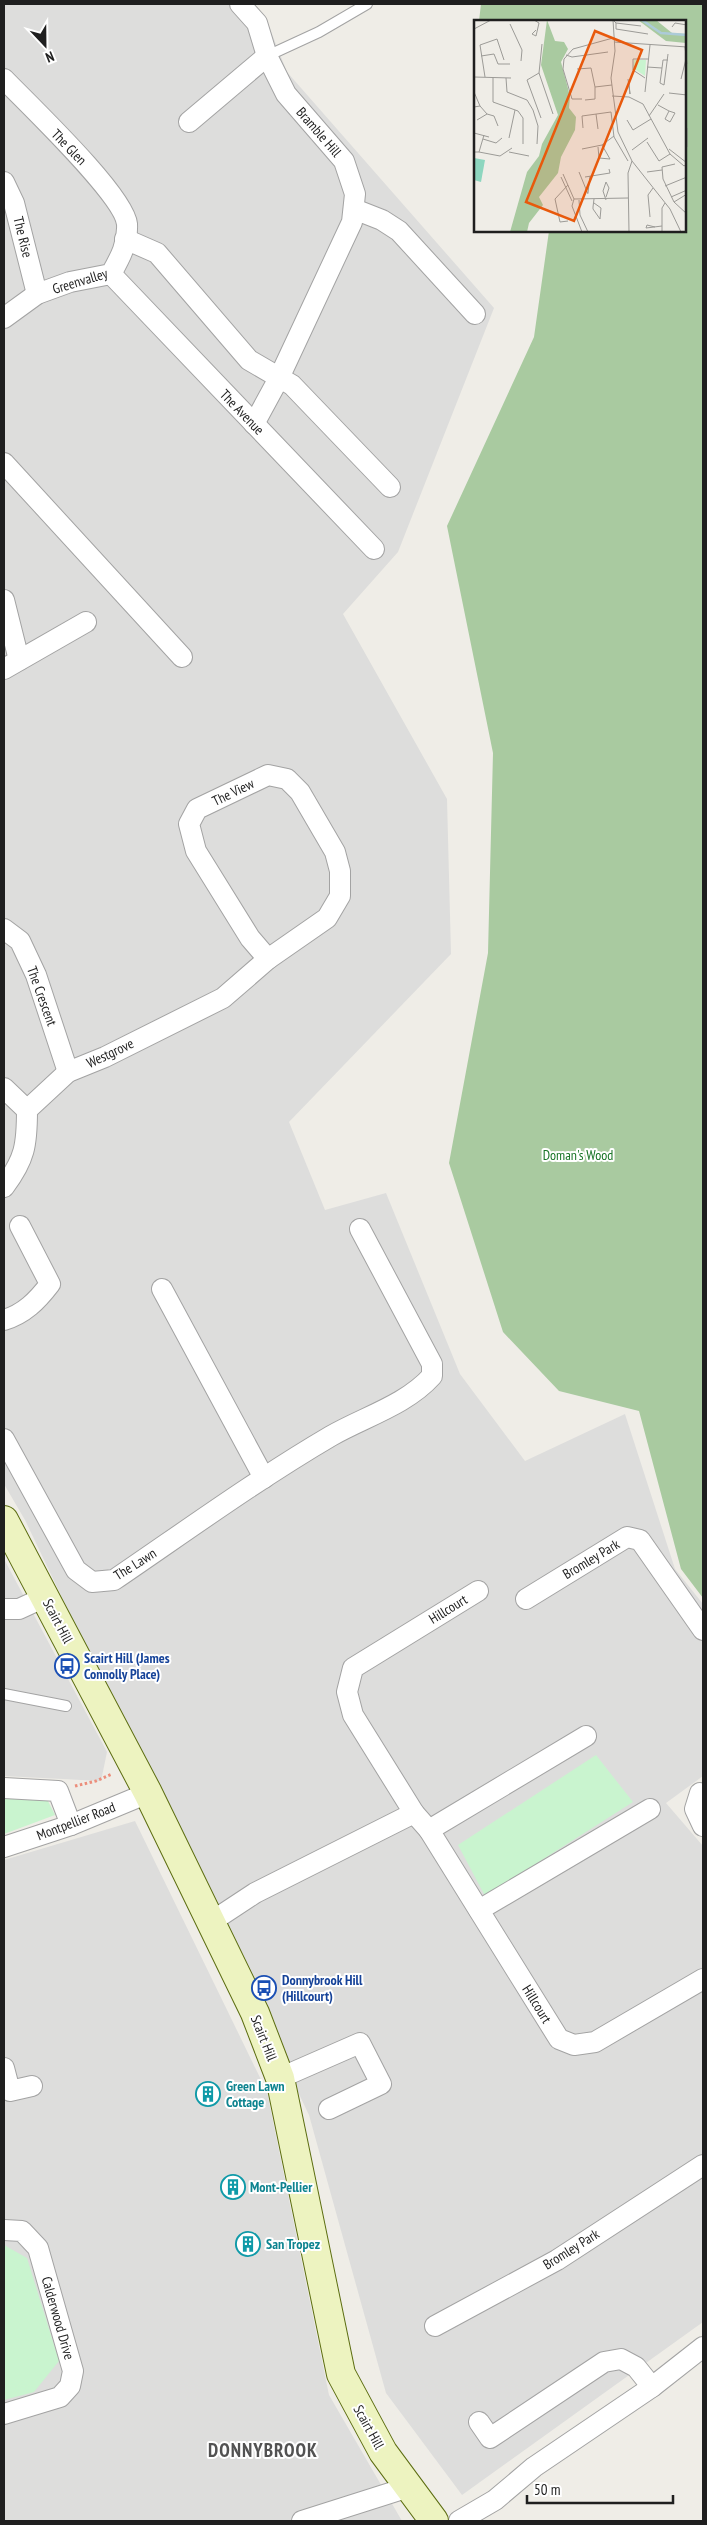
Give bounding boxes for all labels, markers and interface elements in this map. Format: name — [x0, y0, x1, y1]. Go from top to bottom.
north arrow — [20, 20, 70, 70]
inset map — [474, 20, 687, 232]
text: N — [43, 47, 57, 67]
street label: Bramble Hill — [292, 103, 346, 161]
street label: The Glen — [48, 125, 90, 169]
street label: The Rise — [9, 215, 37, 259]
street label: Greenvalley — [50, 264, 110, 298]
street label: The Avenue — [216, 386, 268, 439]
street label: The View — [209, 774, 258, 810]
street label: The Crescent — [23, 964, 61, 1028]
street label: Westgrove — [83, 1034, 137, 1072]
park label: Doman's Wood — [543, 1146, 613, 1164]
street label: Bromley Park — [559, 1535, 623, 1583]
street label: The Lawn — [110, 1544, 160, 1584]
street label: Hillcourt — [425, 1590, 471, 1628]
street label: Scairt Hill — [39, 1596, 77, 1647]
place label: Scairt Hill (James Connolly Place) — [84, 1649, 170, 1683]
bus stop icon: Scairt Hill (James Connolly Place) — [54, 1653, 80, 1679]
street label: Montpellier Road — [34, 1798, 118, 1844]
place label: Donnybrook Hill (Hillcourt) — [282, 1971, 363, 2005]
bus stop icon: Donnybrook Hill (Hillcourt) — [251, 1975, 277, 2001]
street label: Hillcourt — [518, 1981, 556, 2027]
street label: Scairt Hill — [247, 2013, 282, 2064]
place label: Green Lawn Cottage — [226, 2077, 285, 2111]
building icon: Green Lawn Cottage — [195, 2081, 221, 2107]
building icon: Mont-Pellier — [220, 2174, 246, 2200]
place label: Mont-Pellier — [250, 2178, 313, 2196]
street label: Bromley Park — [540, 2224, 603, 2273]
building icon: San Tropez — [235, 2231, 261, 2257]
place label: San Tropez — [266, 2235, 320, 2253]
street label: Calderwood Drive — [38, 2274, 78, 2362]
street label: Scairt Hill — [350, 2402, 389, 2453]
district label: DONNYBROOK — [208, 2438, 318, 2462]
scale bar — [527, 2472, 673, 2504]
text: 50 m — [534, 2480, 560, 2499]

